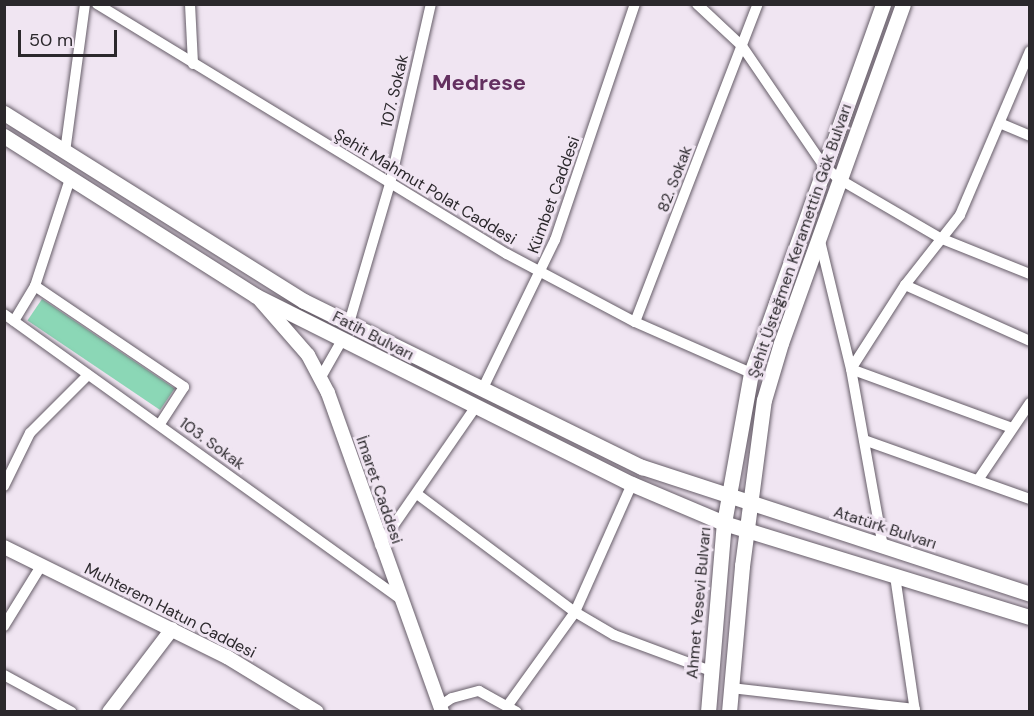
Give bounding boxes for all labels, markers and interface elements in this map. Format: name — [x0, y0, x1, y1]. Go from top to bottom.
scale bar — [21, 18, 120, 56]
text: 50 m — [29, 28, 73, 52]
street label: 107. Sokak — [377, 53, 413, 129]
district label: Medrese — [432, 70, 526, 96]
street label: Şehit Üsteğmen Keramettin Gök Bulvarı — [744, 101, 856, 381]
street label: Şehit Mahmut Polat Caddesi — [330, 125, 520, 249]
street label: Kümbet Caddesi — [524, 134, 584, 256]
street label: 82. Sokak — [654, 143, 696, 215]
street label: Fatih Bulvarı — [329, 307, 417, 365]
street label: 103. Sokak — [175, 414, 249, 474]
street label: İmaret Caddesi — [352, 434, 406, 546]
street label: Atatürk Bulvarı — [831, 502, 939, 554]
street label: Ahmet Yesevi Bulvarı — [683, 526, 715, 680]
street label: Muhterem Hatun Caddesi — [81, 559, 259, 663]

